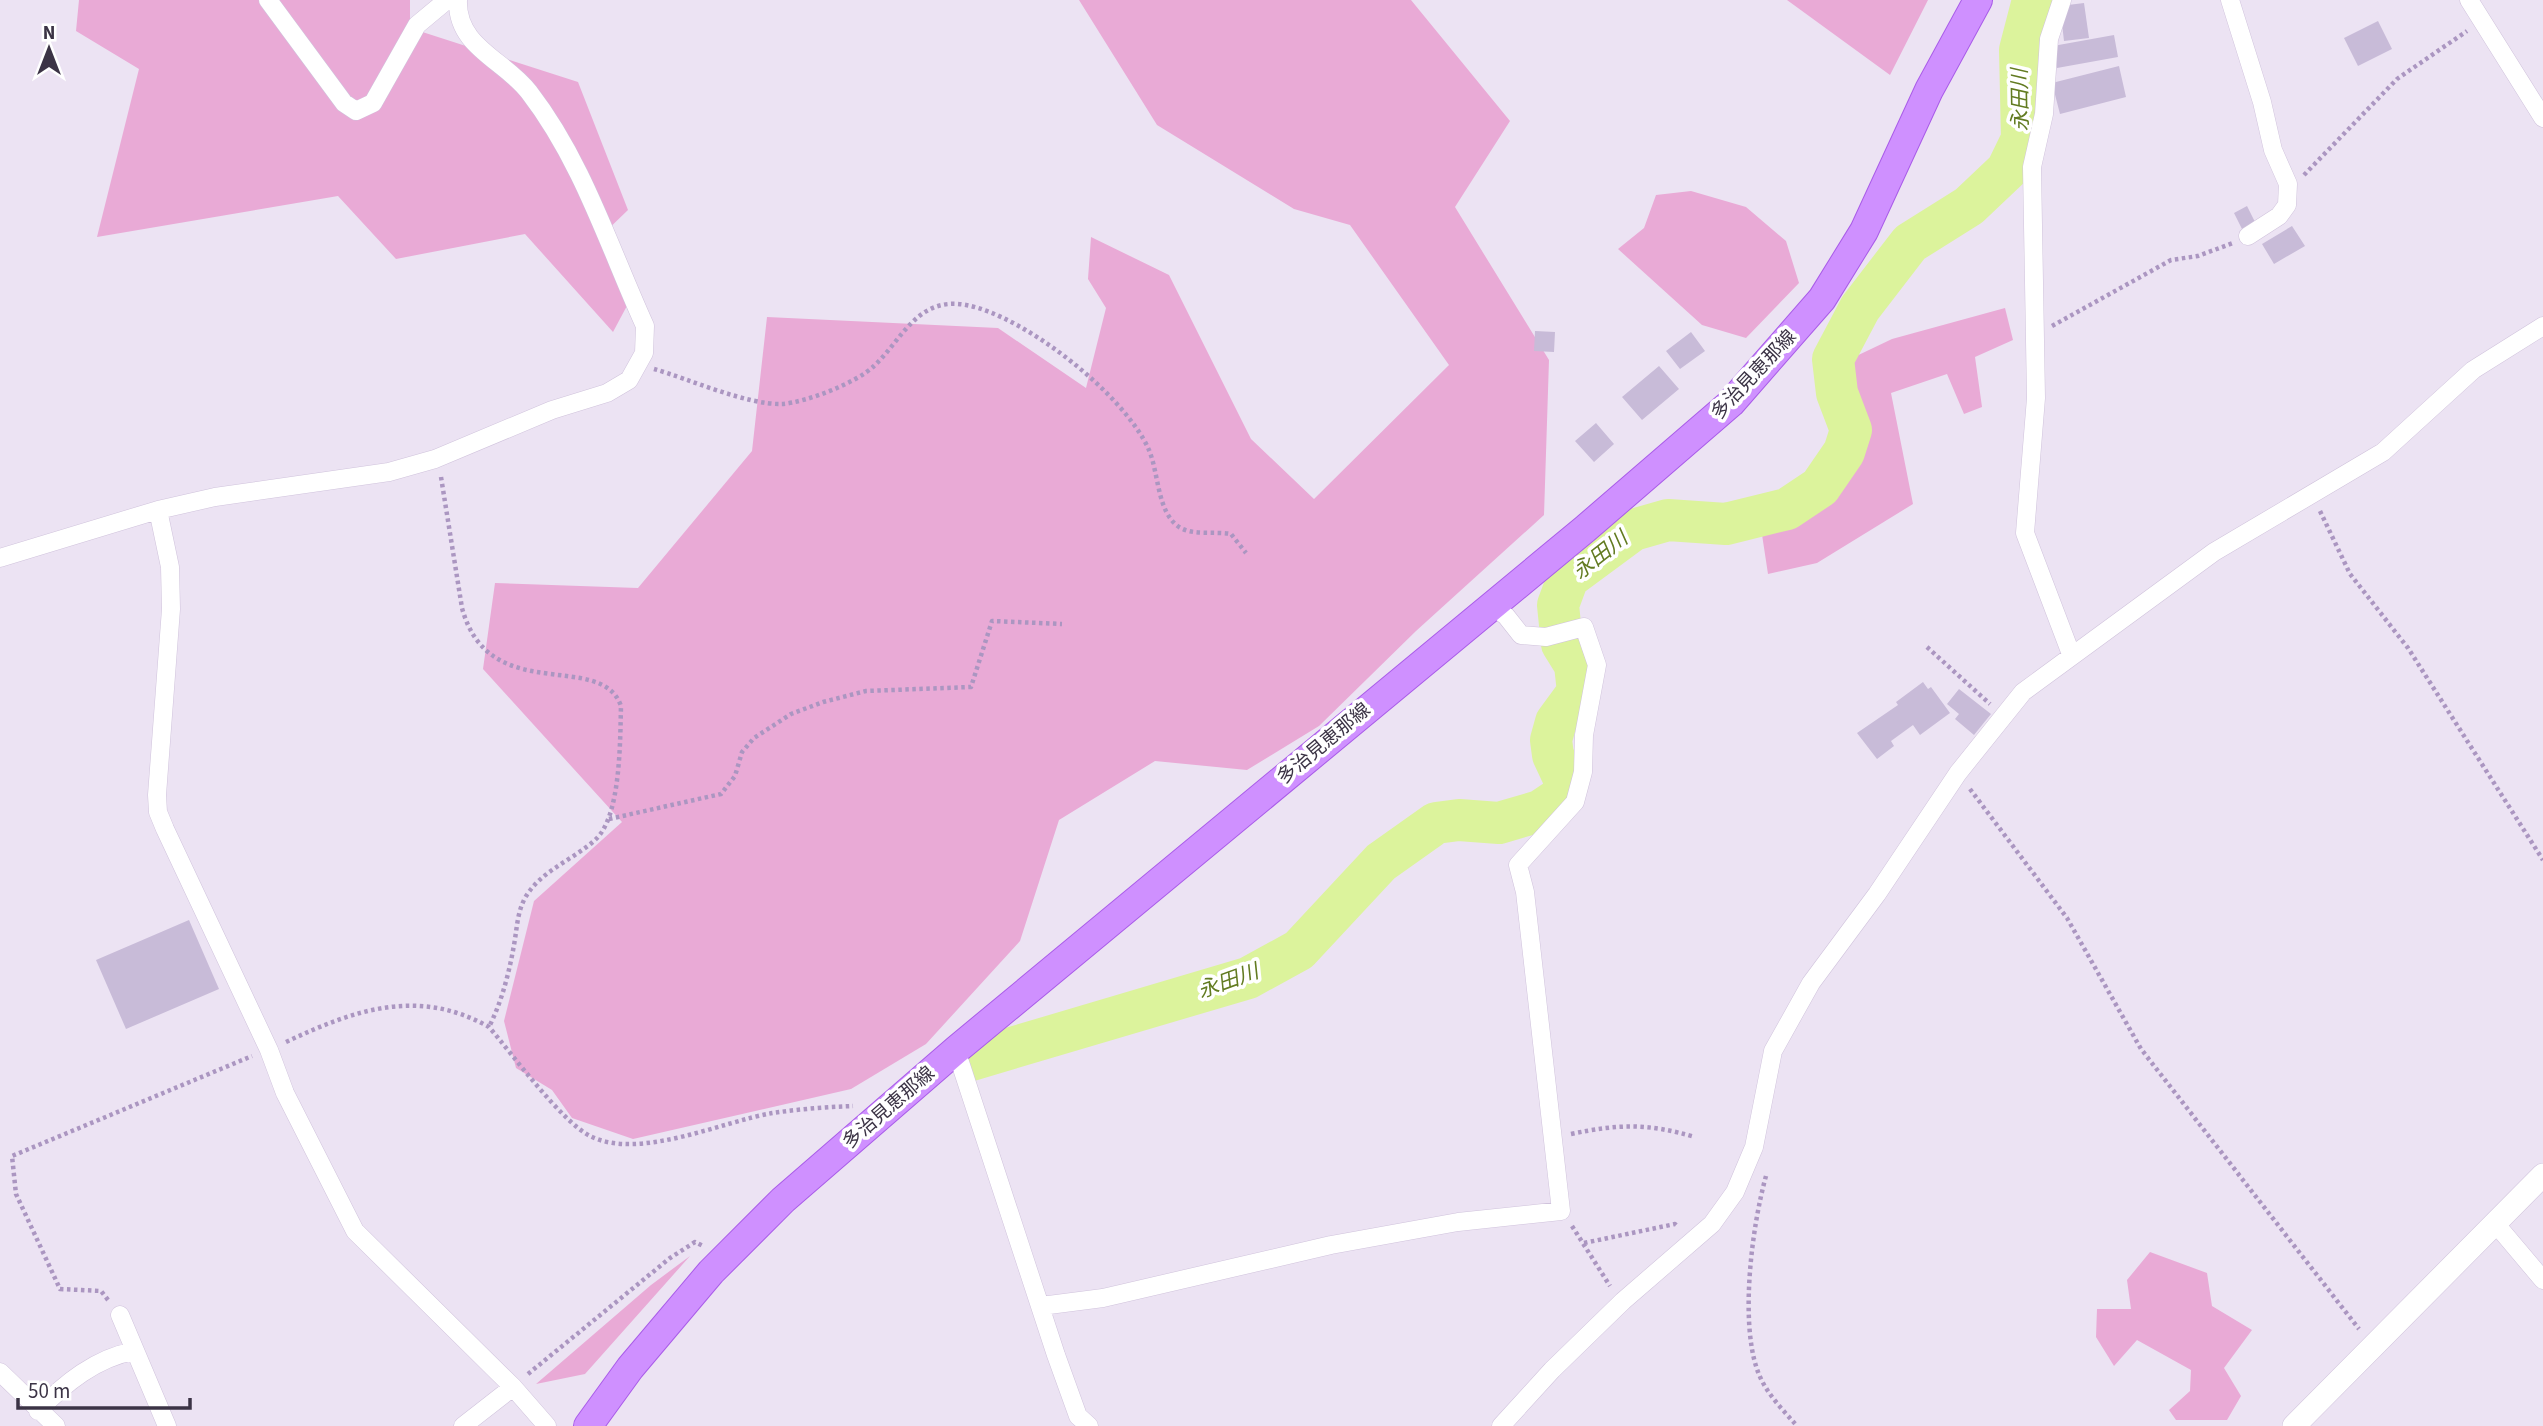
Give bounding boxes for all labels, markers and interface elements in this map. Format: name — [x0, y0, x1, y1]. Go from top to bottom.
north arrow — [14, 14, 84, 84]
text: N — [43, 20, 55, 47]
water label: 永田川 — [2004, 66, 2036, 132]
street label: 多治見恵那線 — [1705, 324, 1803, 426]
water label: 永田川 — [1566, 523, 1636, 586]
street label: 多治見恵那線 — [1272, 697, 1376, 791]
water label: 永田川 — [1193, 955, 1265, 1006]
street label: 多治見恵那線 — [837, 1060, 941, 1156]
scale bar — [18, 1366, 189, 1410]
text: 50 m — [28, 1376, 70, 1406]

